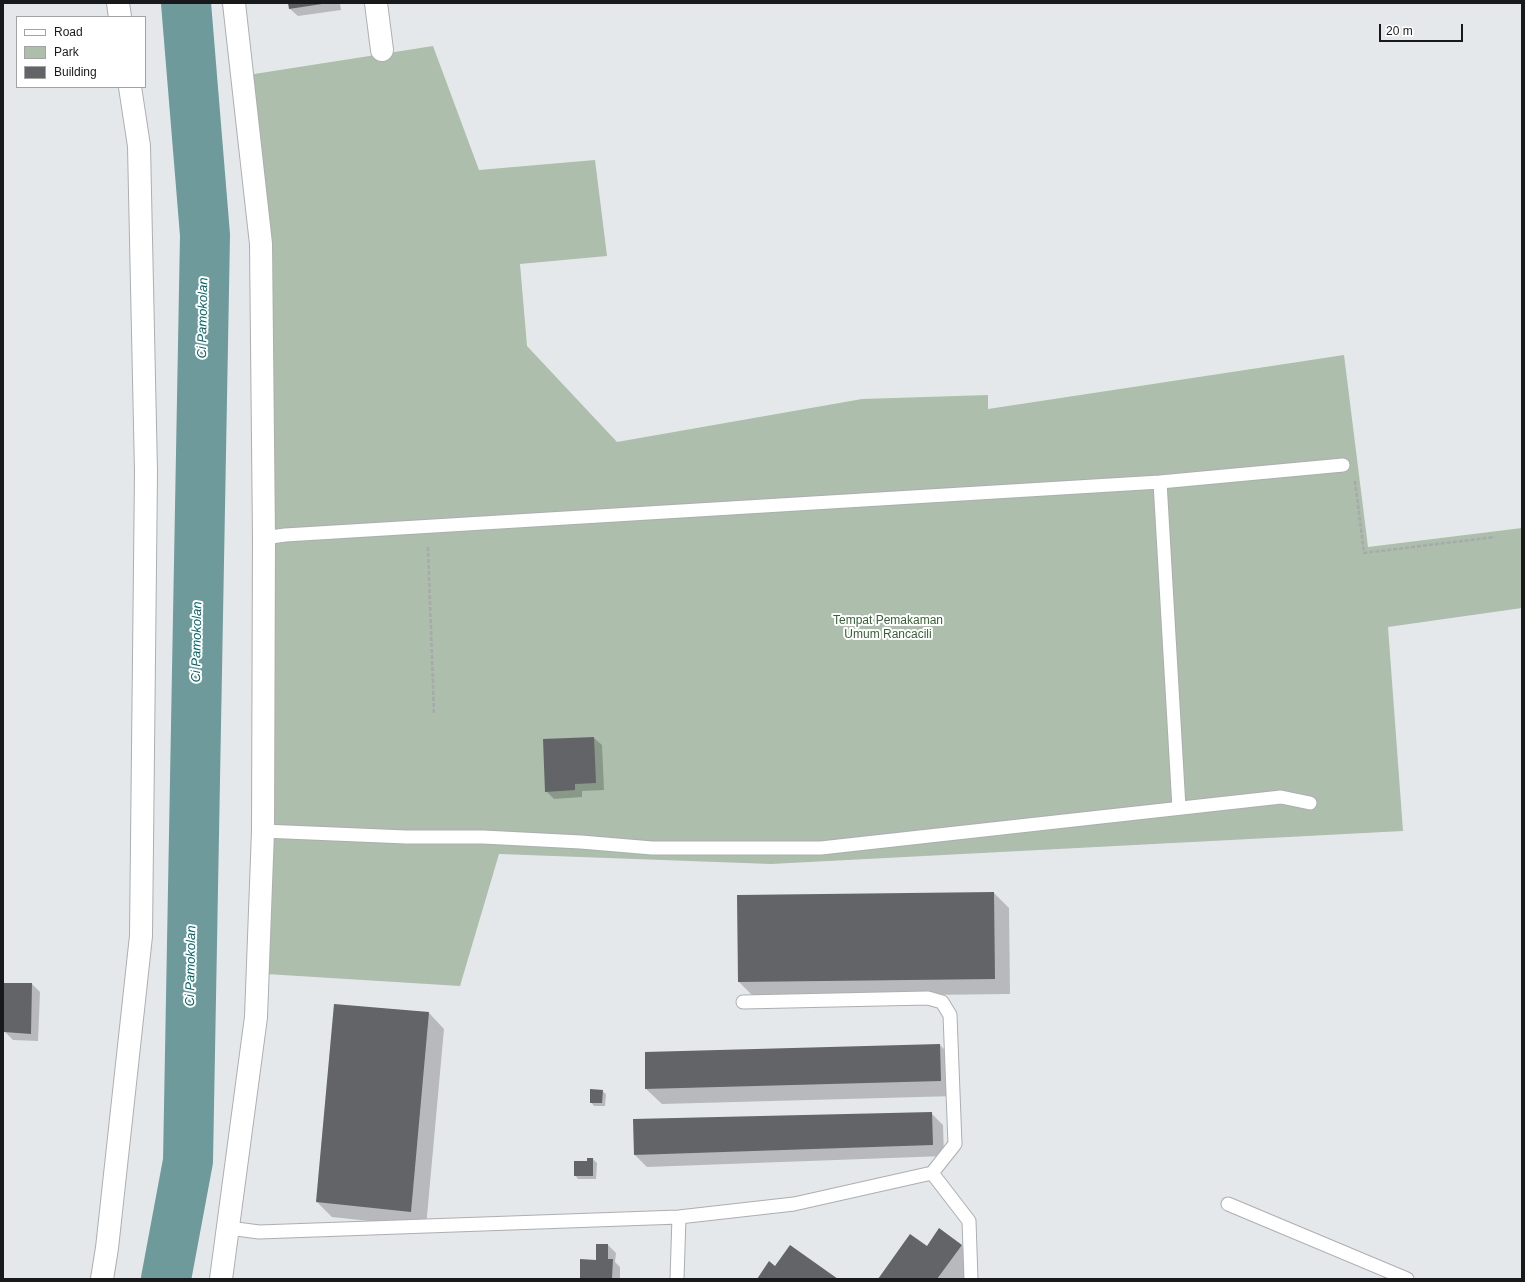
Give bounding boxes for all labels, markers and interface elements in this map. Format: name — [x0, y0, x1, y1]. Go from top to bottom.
legend — [16, 16, 146, 88]
scale bar — [1381, 16, 1465, 42]
text: 20 m — [1386, 24, 1413, 38]
text: Road — [54, 25, 83, 39]
text: Park — [54, 45, 79, 59]
text: Building — [54, 65, 97, 79]
water label: Ci Pamokolan — [194, 277, 212, 359]
water label: Ci Pamokolan — [188, 601, 206, 683]
park label: Tempat Pemakaman Umum Rancacili — [833, 614, 943, 642]
water label: Ci Pamokolan — [182, 925, 200, 1007]

